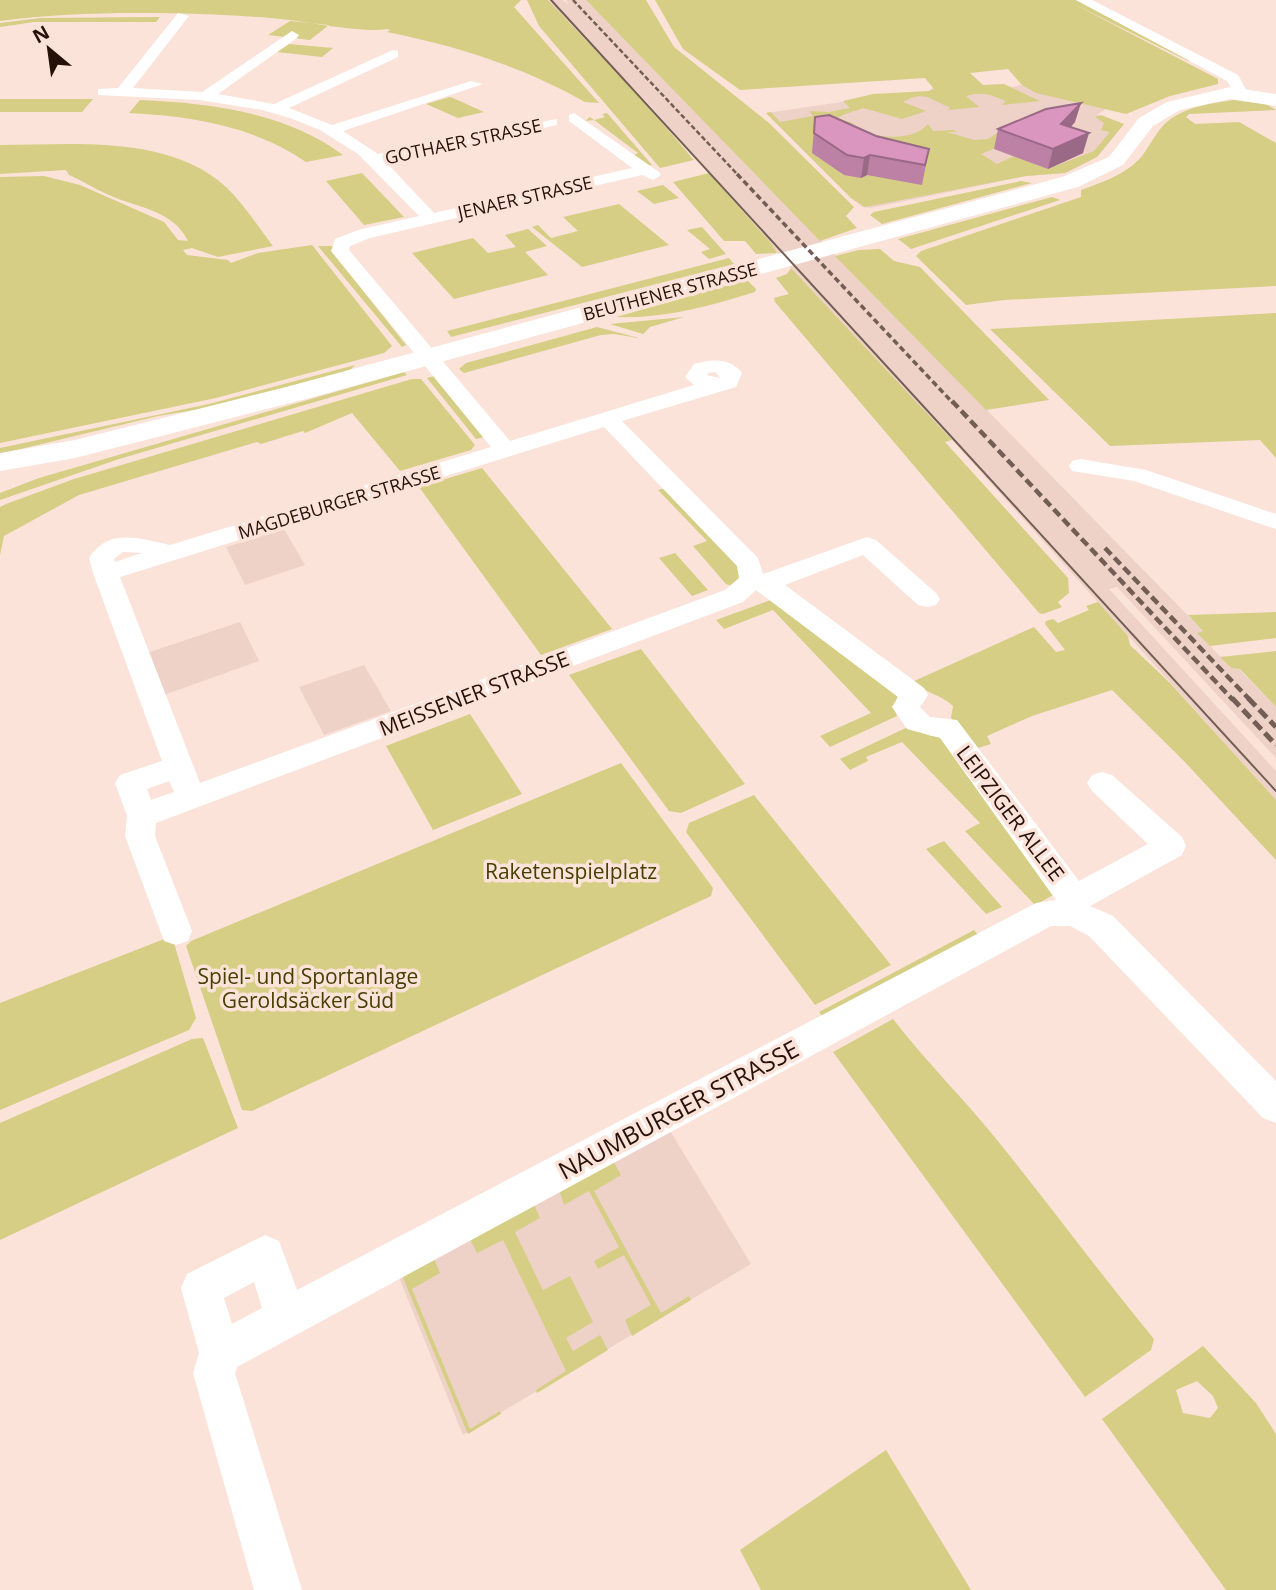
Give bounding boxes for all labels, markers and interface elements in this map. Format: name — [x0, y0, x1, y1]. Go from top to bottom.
north arrow — [14, 14, 84, 84]
text: N — [28, 19, 54, 49]
street label: GOTHAER STRASSE — [383, 113, 543, 169]
street label: JENAER STRASSE — [453, 170, 595, 225]
street label: BEUTHENER STRASSE — [580, 256, 760, 326]
street label: MAGDEBURGER STRASSE — [235, 460, 443, 544]
street label: MEISSENER STRASSE — [375, 644, 573, 742]
street label: LEIPZIGER ALLEE — [951, 740, 1071, 886]
park label: Raketenspielplatz — [485, 857, 657, 885]
park label: Spiel- und Sportanlage Geroldsäcker Süd — [198, 962, 418, 1014]
street label: NAUMBURGER STRASSE — [552, 1032, 804, 1186]

